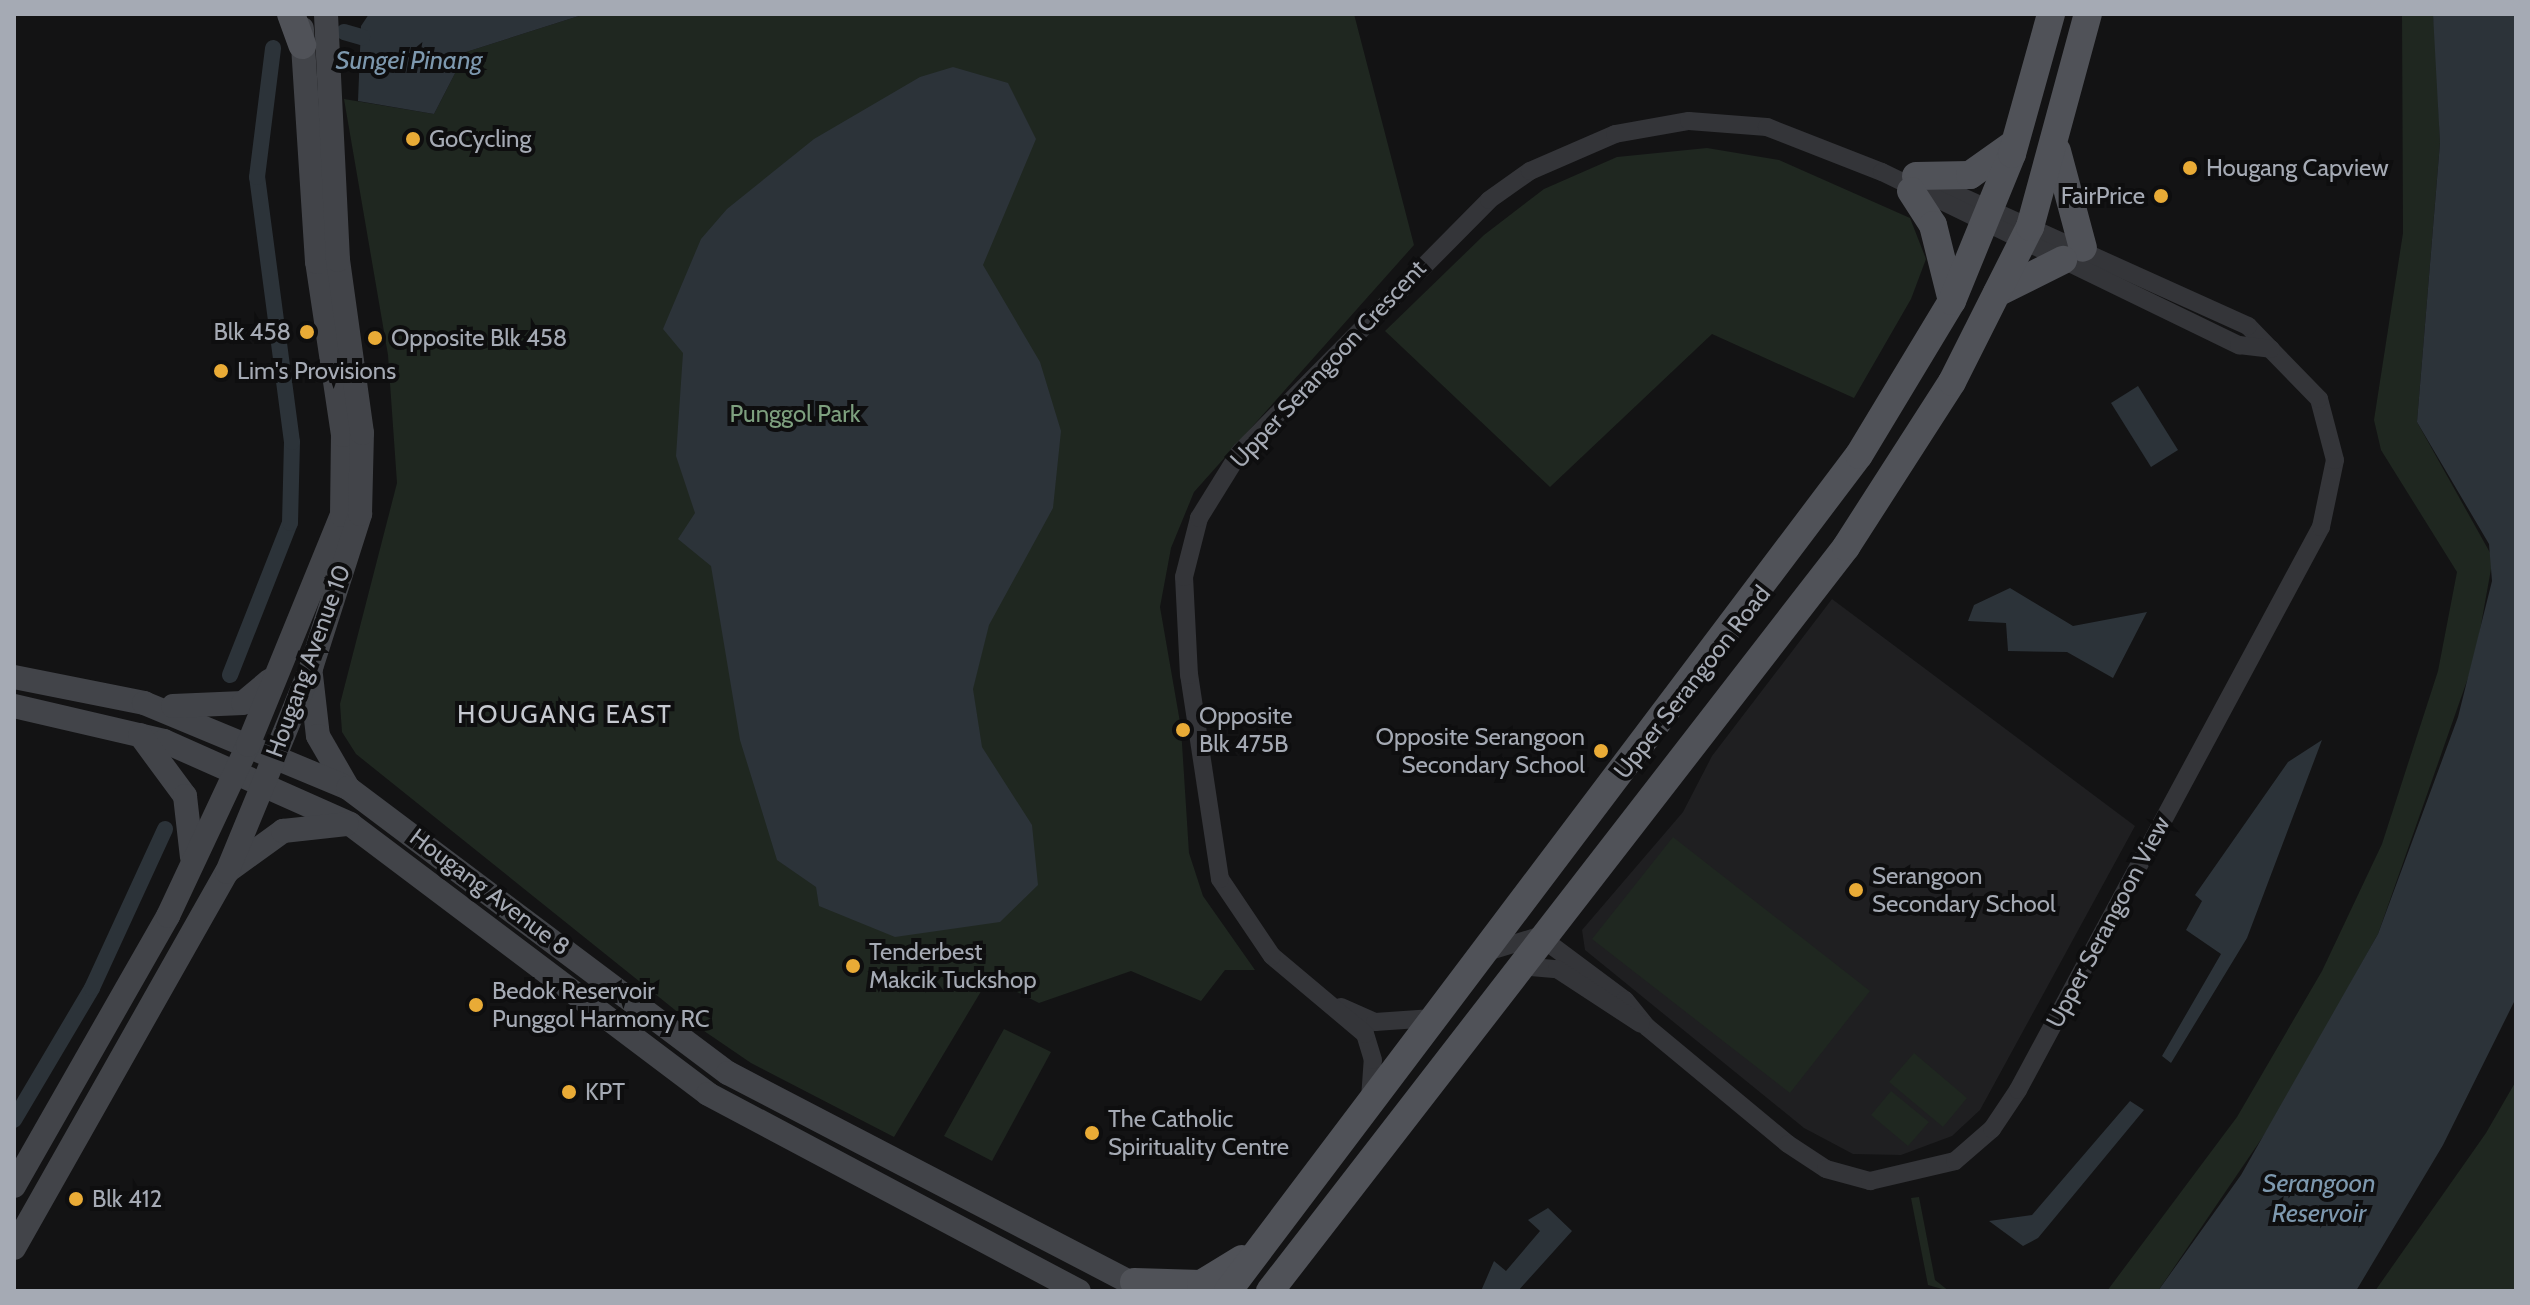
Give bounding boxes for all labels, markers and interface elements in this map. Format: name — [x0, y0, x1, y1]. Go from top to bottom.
water label: Sungei Pinang — [336, 45, 482, 77]
place label: GoCycling — [429, 125, 531, 153]
marker: GoCycling — [404, 130, 422, 148]
place label: Hougang Capview — [2206, 154, 2389, 182]
marker: Hougang Capview — [2181, 159, 2199, 177]
place label: FairPrice — [2061, 182, 2145, 210]
marker: FairPrice — [2152, 187, 2170, 205]
street label: Upper Serangoon Crescent — [1224, 254, 1432, 474]
place label: Blk 458 — [214, 318, 291, 346]
marker: Blk 458 — [298, 323, 316, 341]
place label: Opposite Blk 458 — [391, 324, 567, 352]
marker: Opposite Blk 458 — [366, 329, 384, 347]
place label: Lim's Provisions — [237, 357, 396, 385]
marker: Lim's Provisions — [212, 362, 230, 380]
park label: Punggol Park — [730, 400, 860, 428]
street label: Hougang Avenue 10 — [260, 561, 356, 761]
street label: Upper Serangoon Road — [1608, 580, 1776, 784]
district label: HOUGANG EAST — [457, 699, 673, 731]
place label: Opposite Blk 475B — [1199, 702, 1293, 758]
marker: Opposite Blk 475B — [1174, 721, 1192, 739]
place label: Opposite Serangoon Secondary School — [1376, 723, 1585, 779]
marker: Opposite Serangoon Secondary School — [1592, 742, 1610, 760]
street label: Upper Serangoon View — [2040, 811, 2176, 1033]
street label: Hougang Avenue 8 — [404, 823, 576, 961]
place label: Serangoon Secondary School — [1872, 862, 2056, 918]
marker: Serangoon Secondary School — [1847, 881, 1865, 899]
place label: Tenderbest Makcik Tuckshop — [869, 938, 1037, 994]
marker: Tenderbest Makcik Tuckshop — [844, 957, 862, 975]
place label: Bedok Reservoir Punggol Harmony RC — [492, 977, 710, 1033]
marker: Bedok Reservoir Punggol Harmony RC — [467, 996, 485, 1014]
place label: KPT — [585, 1078, 625, 1106]
marker: KPT — [560, 1083, 578, 1101]
place label: The Catholic Spirituality Centre — [1108, 1105, 1289, 1161]
marker: The Catholic Spirituality Centre — [1083, 1124, 1101, 1142]
water label: Serangoon Reservoir — [2262, 1168, 2376, 1230]
place label: Blk 412 — [92, 1185, 162, 1213]
marker: Blk 412 — [67, 1190, 85, 1208]

